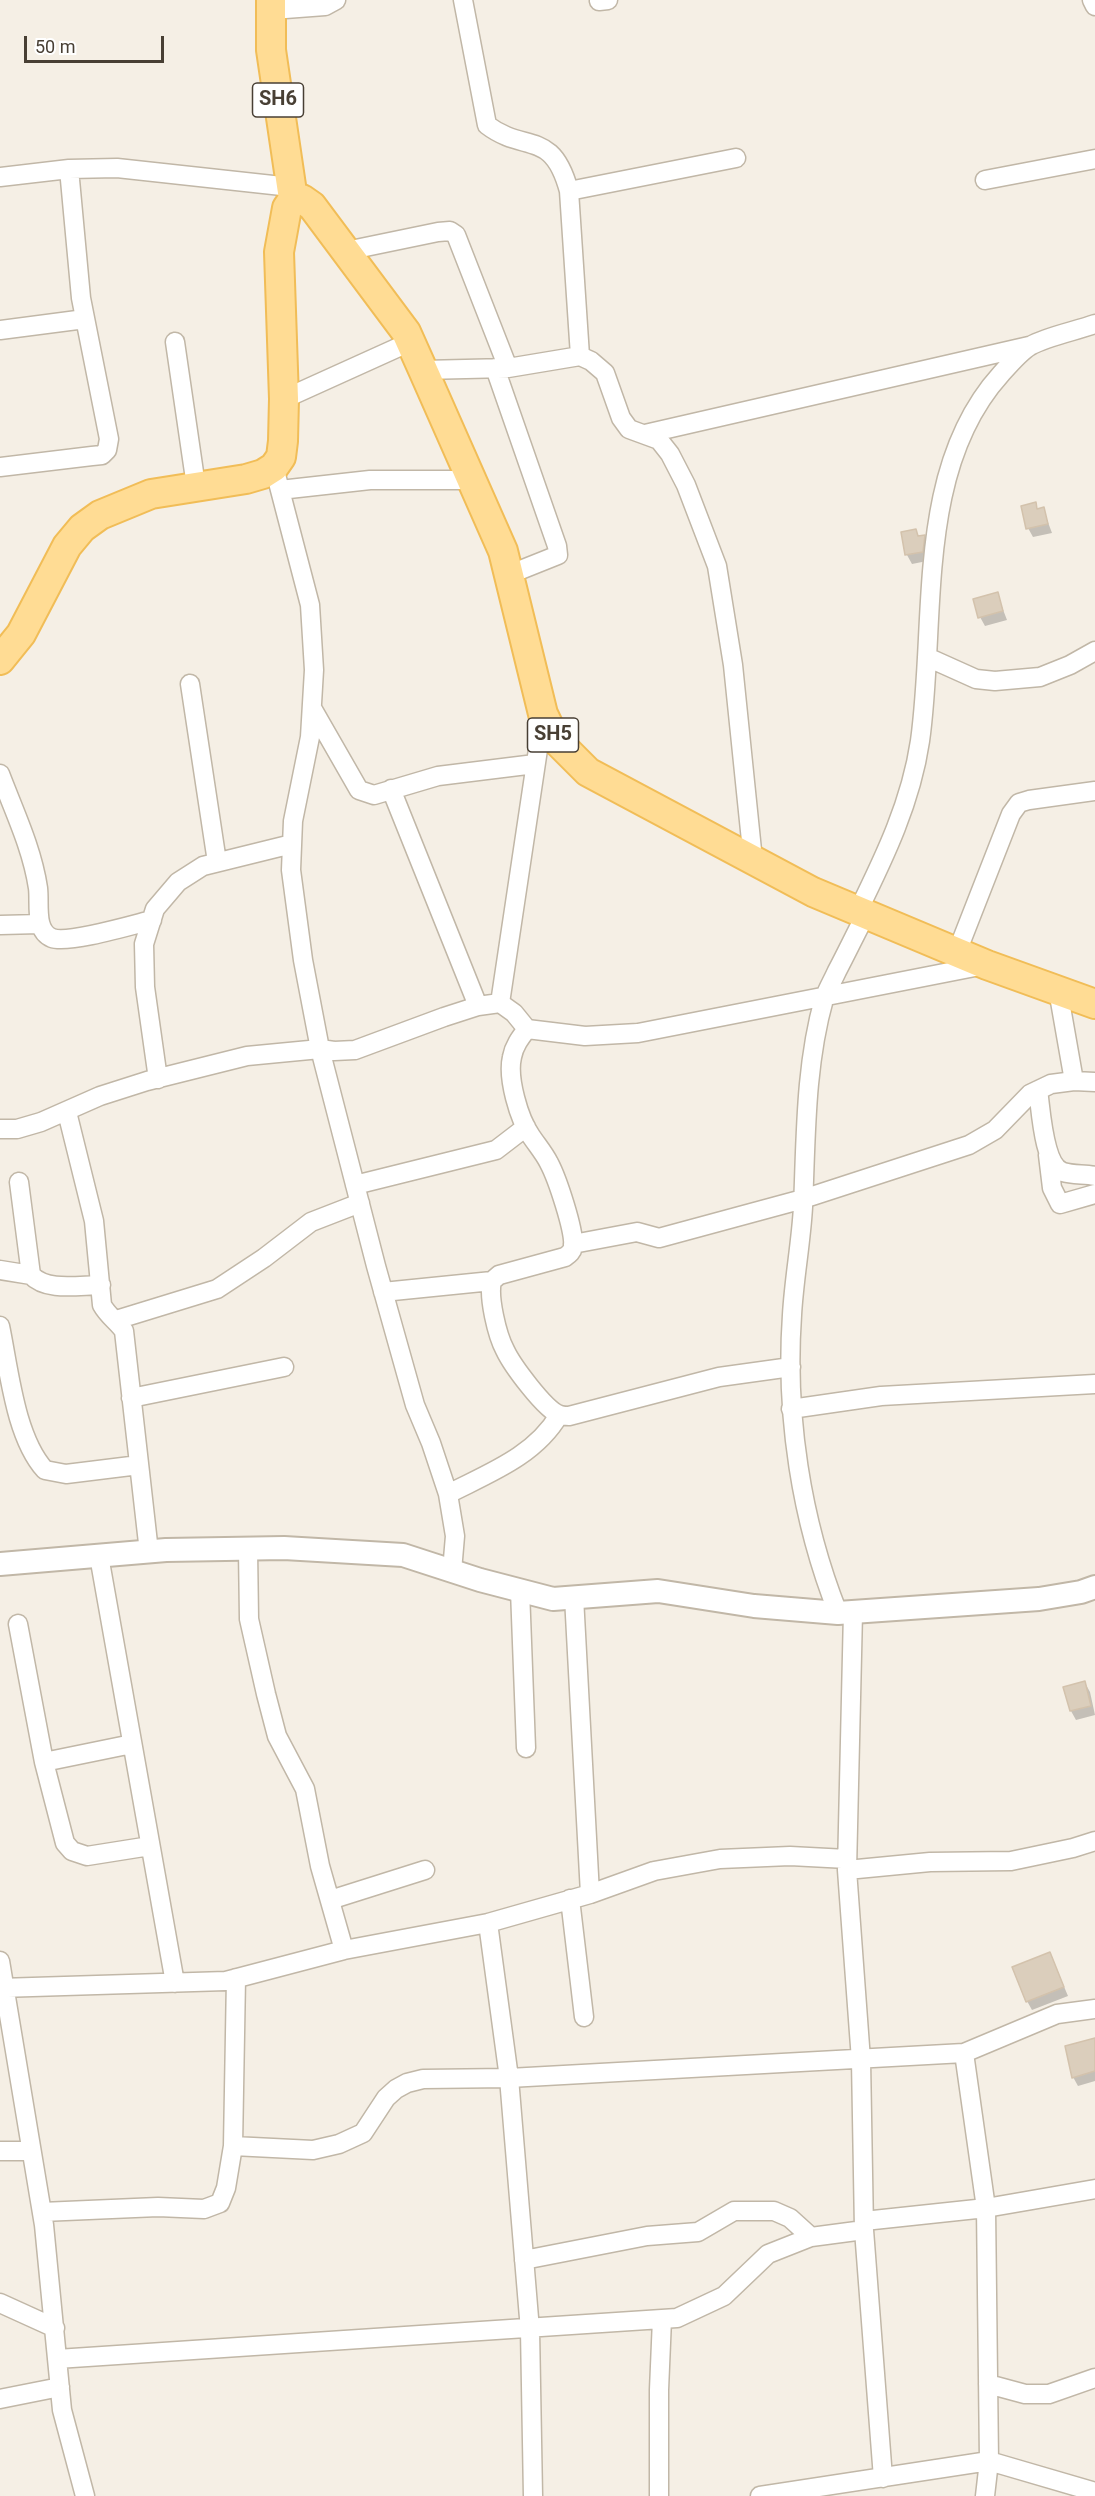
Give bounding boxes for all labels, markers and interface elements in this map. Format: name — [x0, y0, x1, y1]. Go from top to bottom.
scale bar — [27, 24, 166, 62]
text: 50 m — [35, 36, 75, 57]
road number: SH6 — [252, 83, 304, 117]
road number: SH5 — [528, 718, 578, 752]

